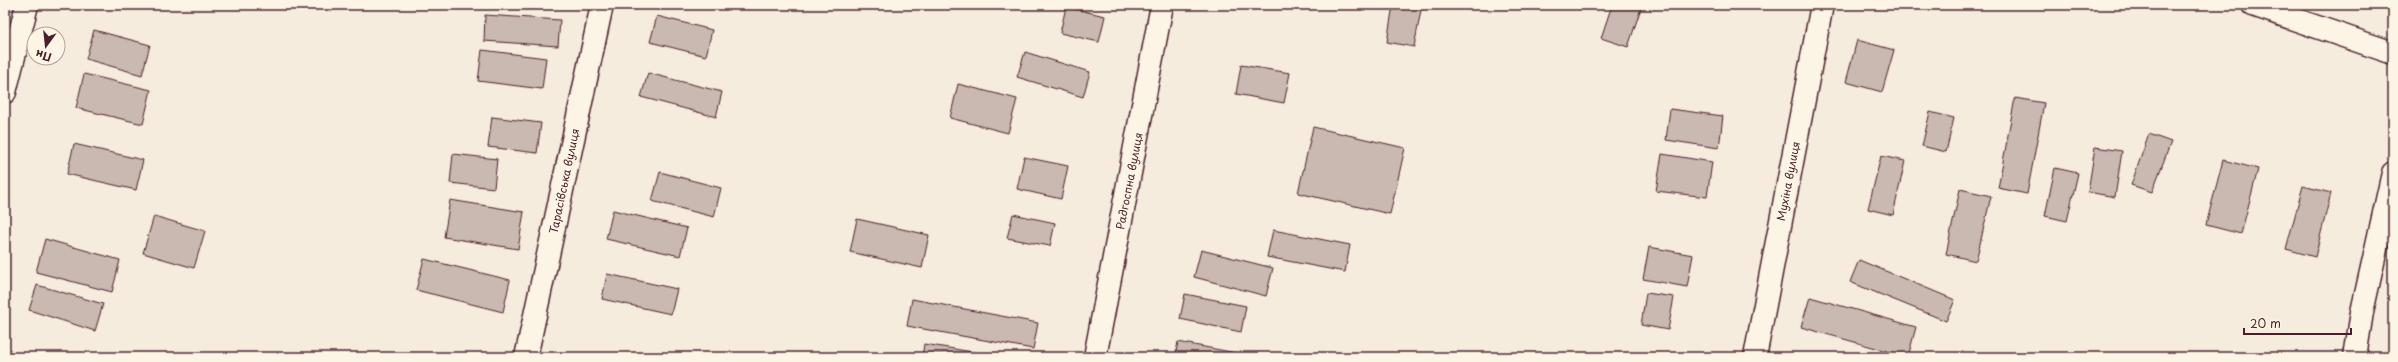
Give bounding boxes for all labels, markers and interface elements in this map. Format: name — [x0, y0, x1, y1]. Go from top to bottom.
north arrow — [26, 26, 66, 66]
text: Пн — [33, 46, 53, 66]
street label: Тарасівська вулиця — [545, 127, 583, 235]
street label: Радгоспна вулиця — [1111, 131, 1147, 231]
street label: Мухіна вулиця — [1772, 140, 1804, 222]
scale bar — [2244, 310, 2351, 336]
text: 20 m — [2250, 314, 2281, 332]

